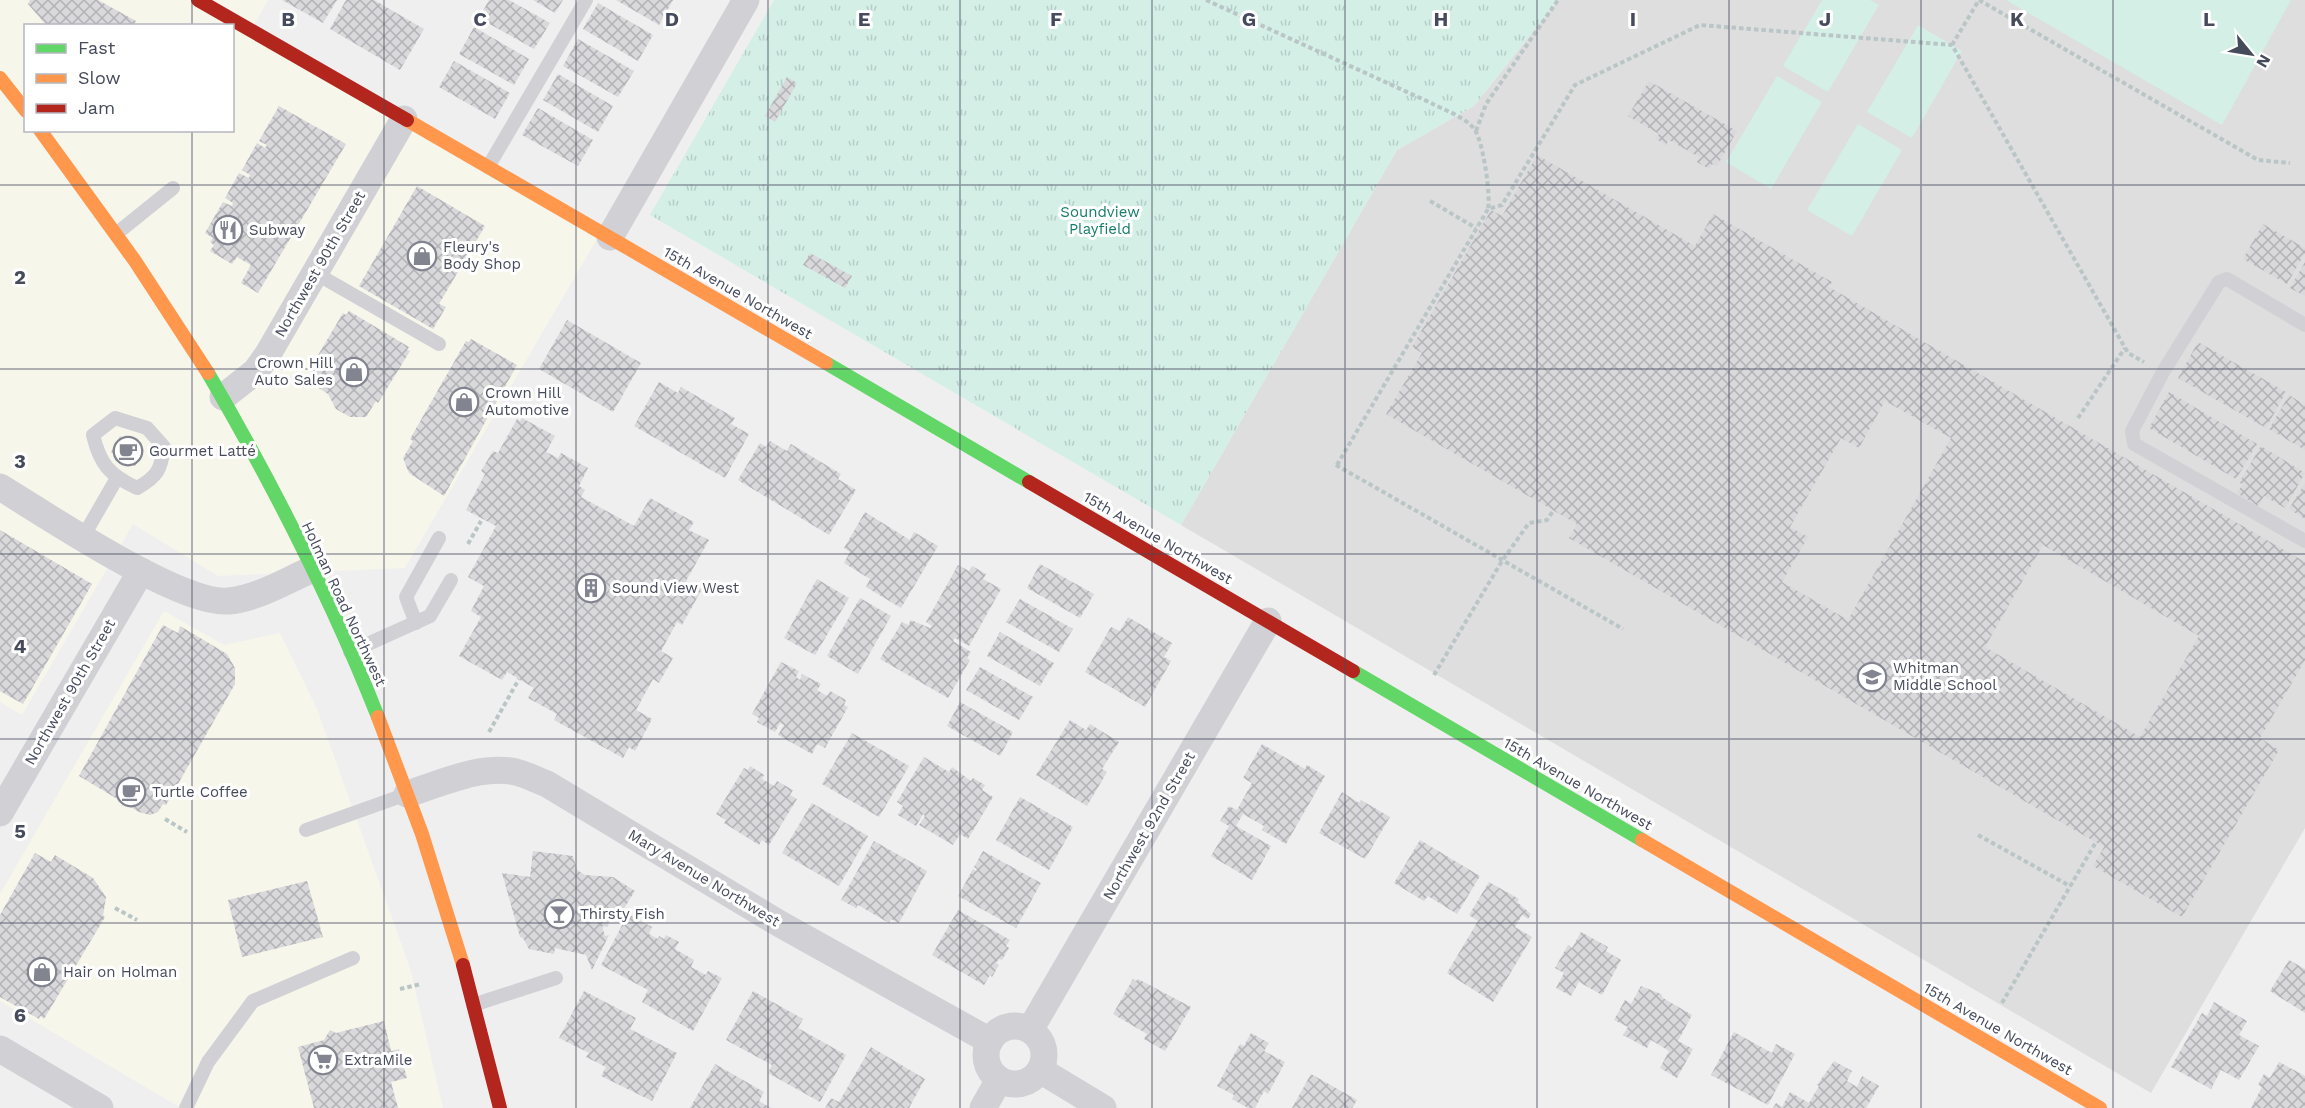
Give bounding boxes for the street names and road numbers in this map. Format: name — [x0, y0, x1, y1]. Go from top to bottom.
street label: Northwest 90th Street — [271, 187, 370, 340]
street label: 15th Avenue Northwest — [660, 243, 816, 343]
street label: 15th Avenue Northwest — [1080, 488, 1236, 588]
street label: Holman Road Northwest — [298, 519, 390, 690]
street label: Northwest 90th Street — [21, 615, 120, 768]
street label: 15th Avenue Northwest — [1500, 734, 1656, 834]
street label: Northwest 92nd Street — [1099, 748, 1199, 903]
street label: Mary Avenue Northwest — [625, 826, 784, 931]
street label: 15th Avenue Northwest — [1920, 979, 2076, 1079]

